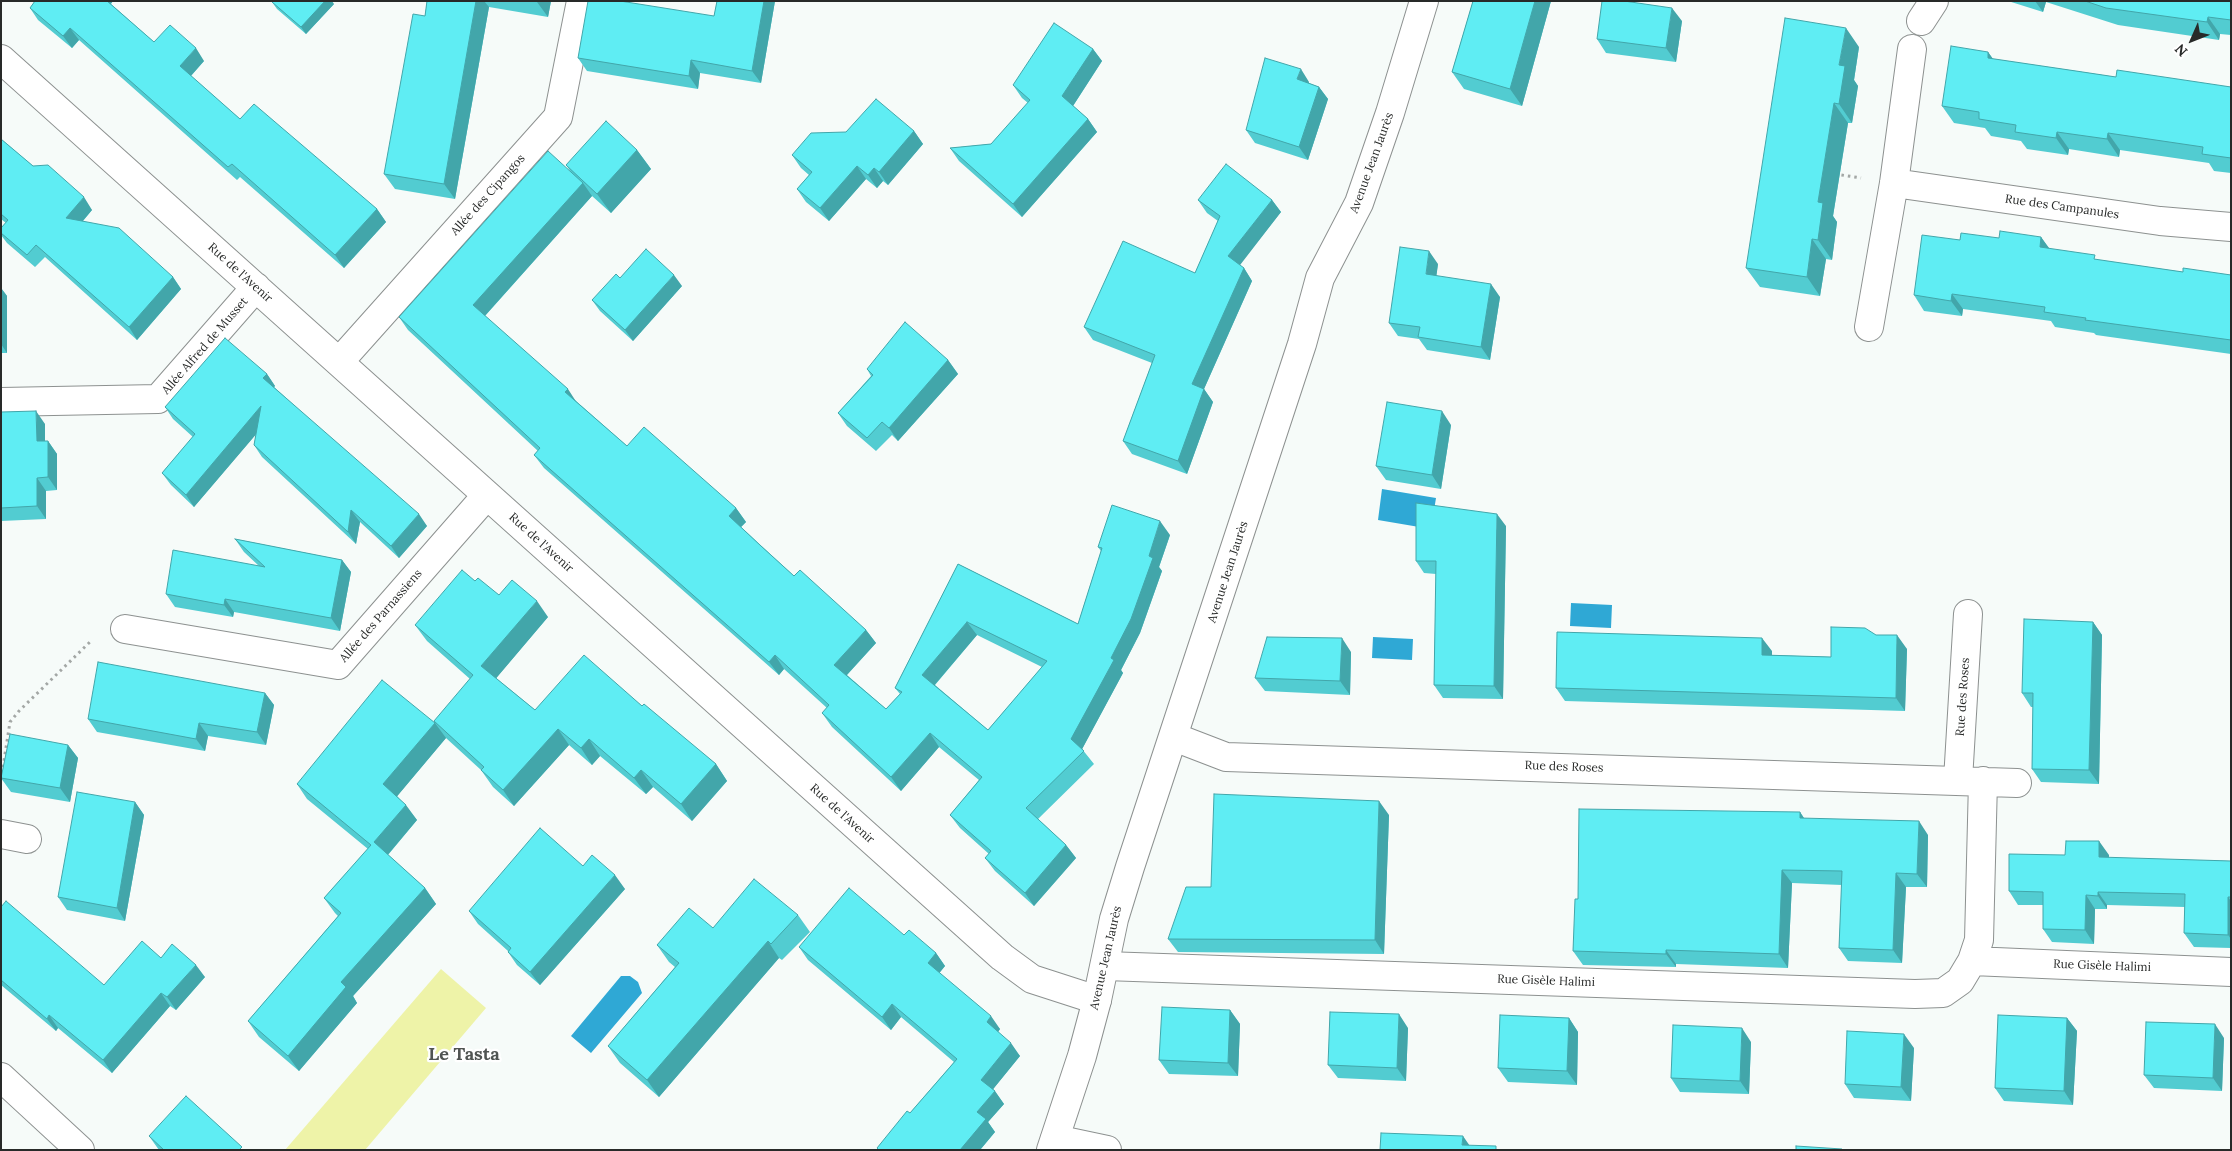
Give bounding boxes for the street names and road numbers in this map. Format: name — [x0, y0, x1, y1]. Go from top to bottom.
street label: Avenue Jean Jaurès — [1347, 111, 1397, 215]
street label: Allée des Cipangos — [448, 152, 528, 238]
street label: Rue des Campanules — [2004, 192, 2120, 222]
street label: Rue de l'Avenir — [205, 240, 275, 306]
street label: Allée Alfred de Musset — [159, 294, 251, 398]
street label: Rue de l'Avenir — [506, 510, 576, 576]
street label: Avenue Jean Jaurès — [1205, 519, 1251, 625]
street label: Allée des Parnassiens — [337, 567, 425, 665]
street label: Rue des Roses — [1953, 657, 1973, 737]
street label: Rue des Roses — [1524, 758, 1604, 776]
street label: Rue de l'Avenir — [807, 781, 877, 847]
street label: Avenue Jean Jaurès — [1087, 905, 1125, 1011]
street label: Rue Gisèle Halimi — [2053, 957, 2151, 975]
street label: Rue Gisèle Halimi — [1497, 972, 1595, 990]

